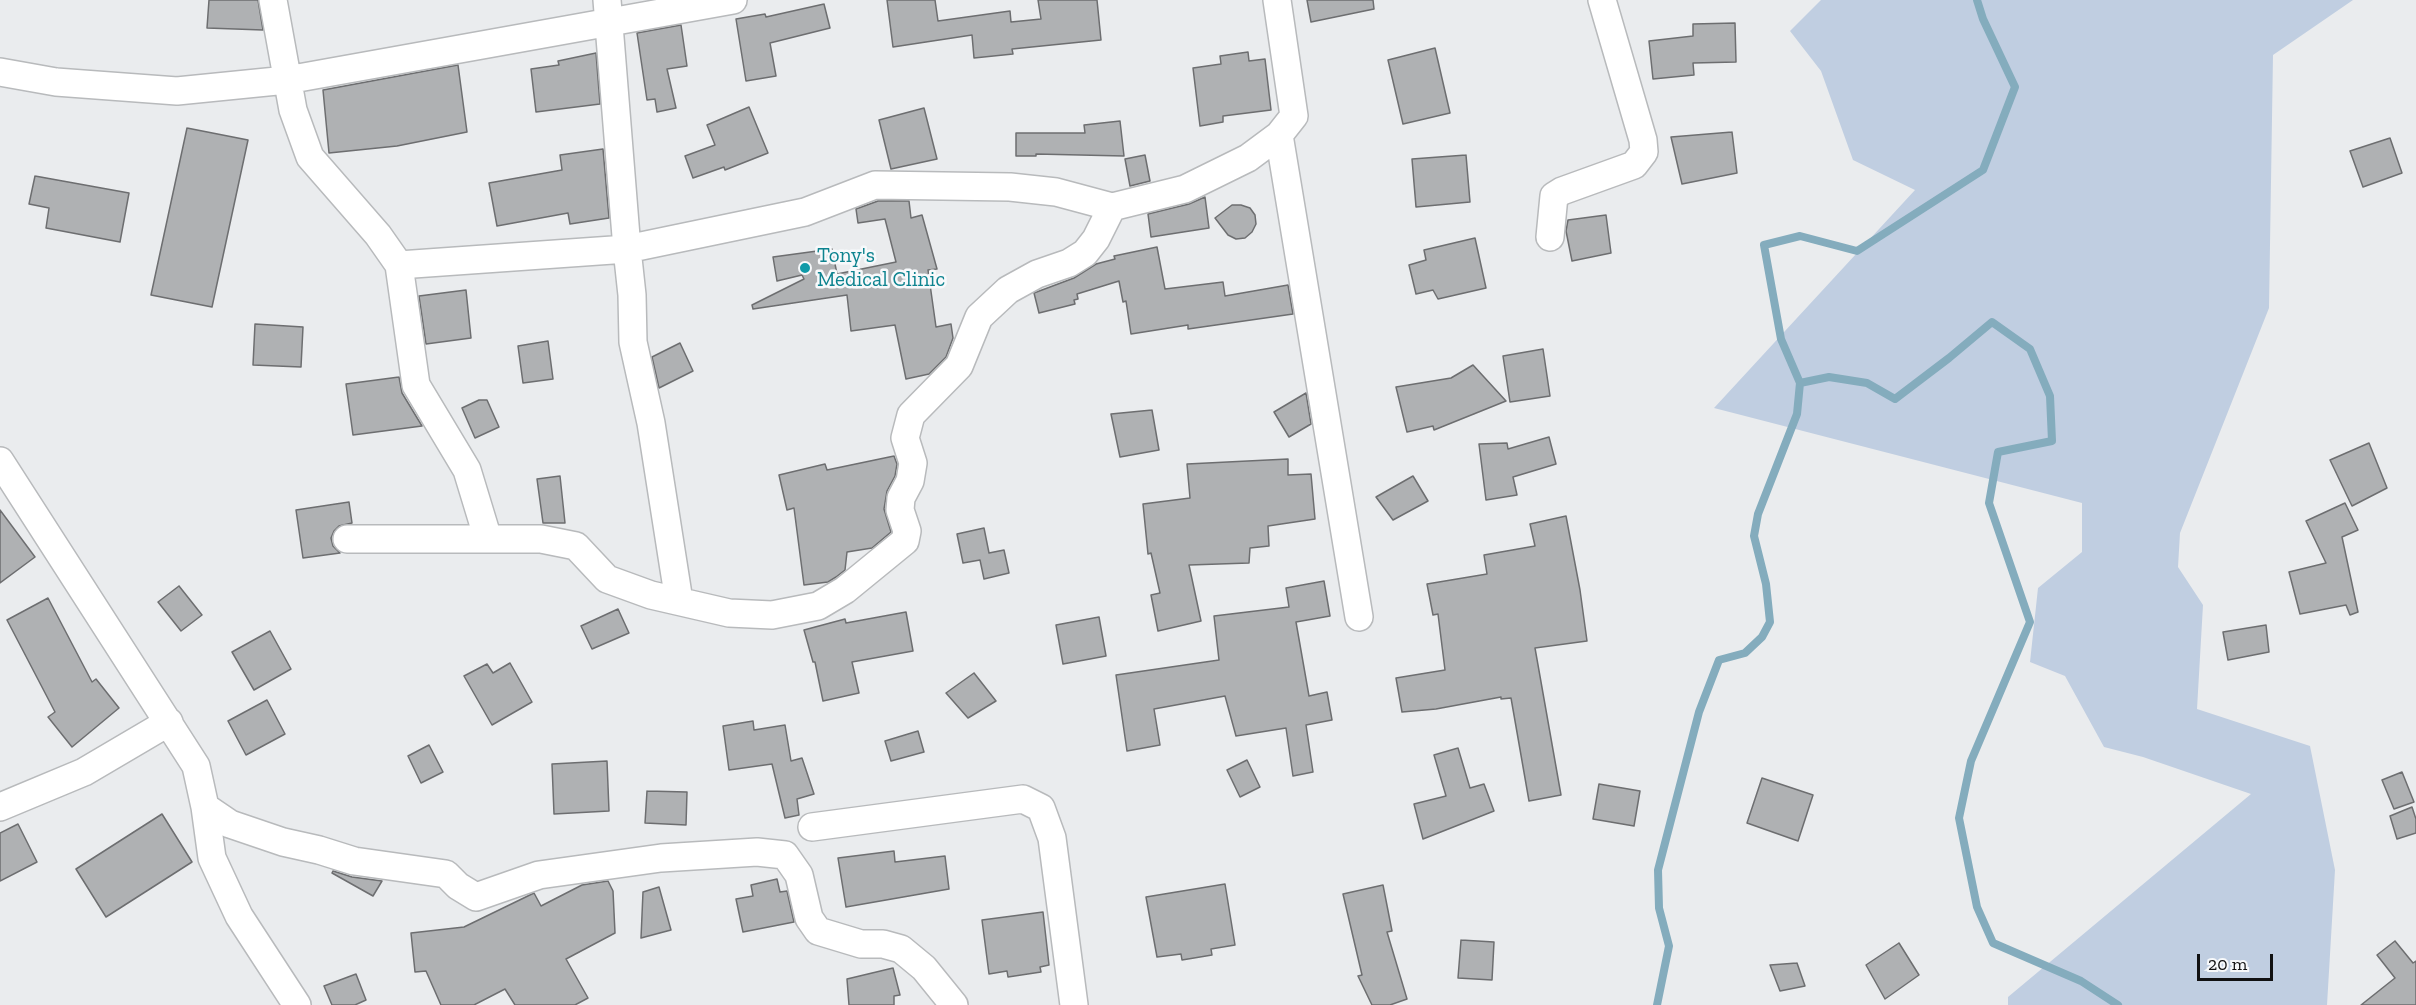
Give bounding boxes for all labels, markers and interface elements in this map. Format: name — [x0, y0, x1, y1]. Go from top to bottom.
place label: Tony's Medical Clinic — [817, 243, 945, 293]
marker: Tony's Medical Clinic — [798, 261, 812, 275]
scale bar — [2200, 942, 2276, 980]
text: 20 m — [2208, 953, 2247, 975]

